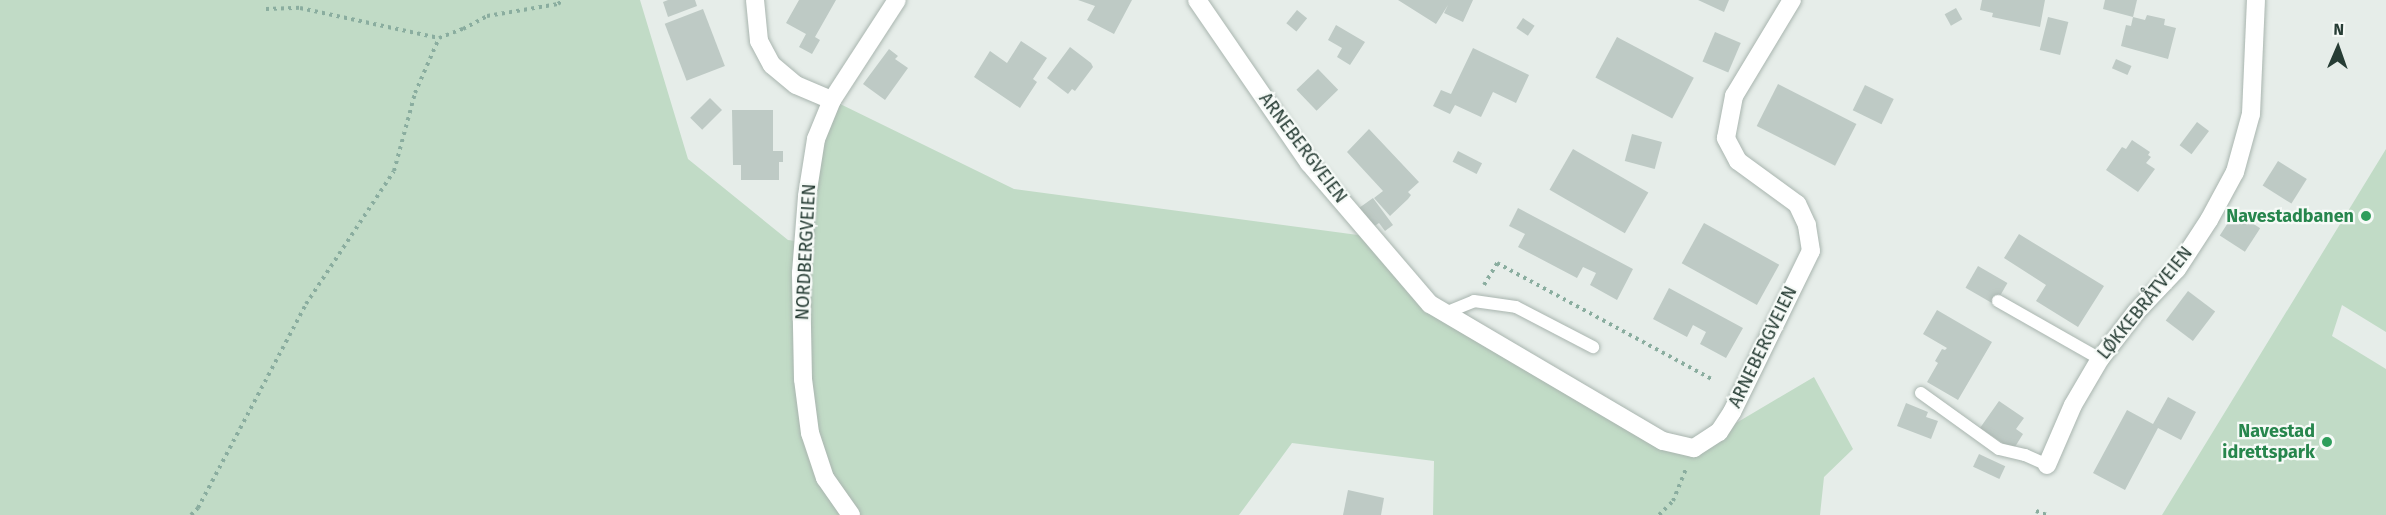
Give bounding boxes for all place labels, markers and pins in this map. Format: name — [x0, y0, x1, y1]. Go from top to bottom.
place label: Navestadbanen — [2226, 205, 2354, 227]
marker: Navestadbanen — [2359, 209, 2373, 223]
place label: Navestad idrettspark — [2222, 421, 2315, 464]
marker: Navestad idrettspark — [2320, 435, 2334, 449]

